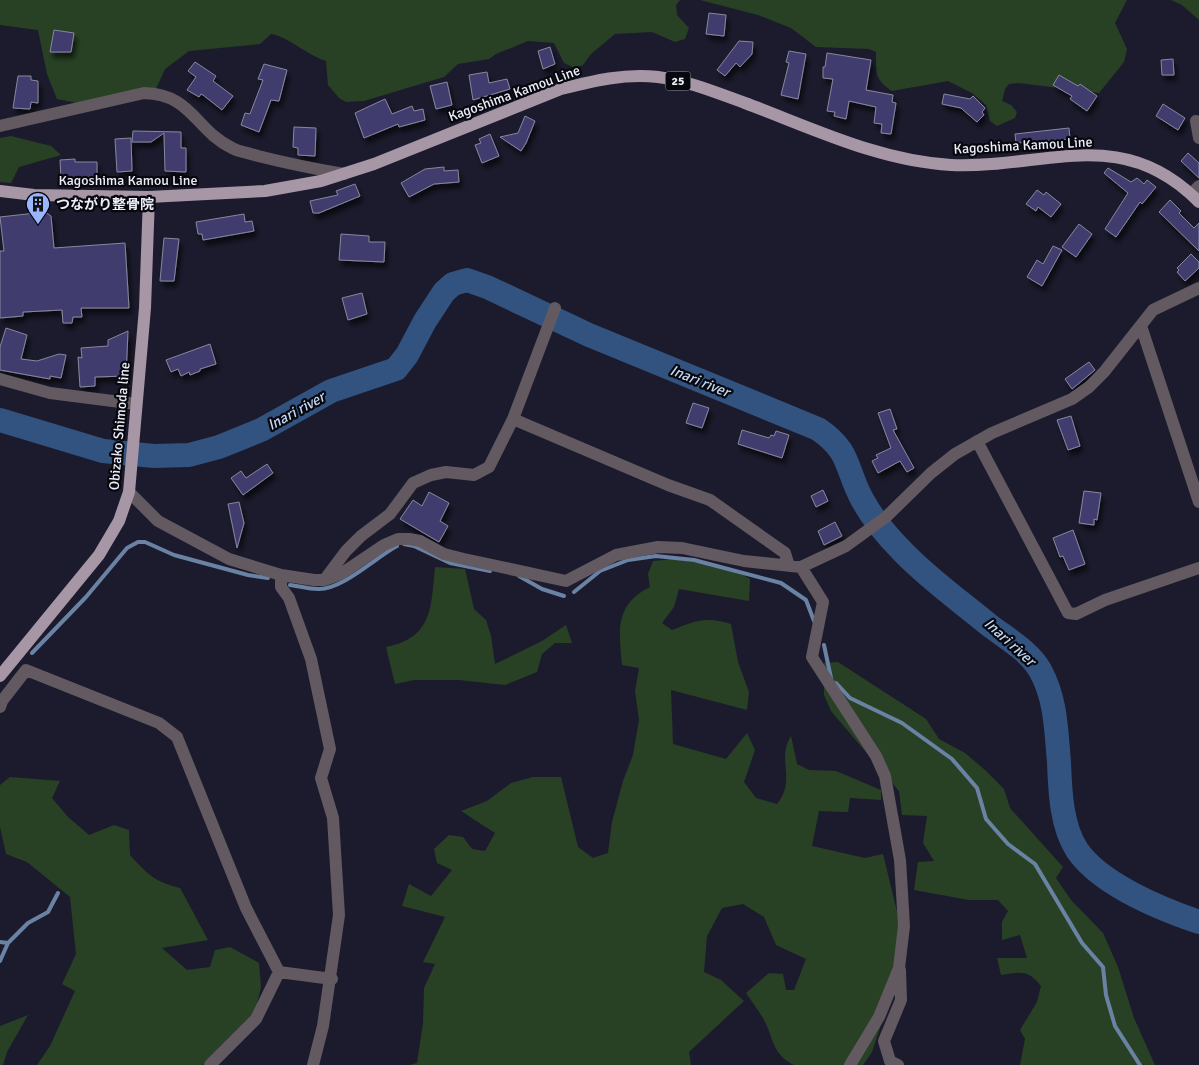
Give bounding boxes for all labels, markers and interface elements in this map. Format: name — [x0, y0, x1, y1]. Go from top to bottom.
street label: Kagoshima Kamou Line — [446, 62, 582, 125]
road number: 25 — [666, 72, 690, 90]
street label: Kagoshima Kamou Line — [953, 133, 1093, 158]
street label: Kagoshima Kamou Line — [58, 172, 198, 189]
building icon: つながり整骨院 — [25, 191, 51, 225]
place label: つながり整骨院 — [56, 196, 154, 213]
street label: Obizako Shimoda line — [105, 361, 134, 491]
water label: Inari river — [668, 361, 735, 402]
water label: Inari river — [264, 387, 330, 434]
water label: Inari river — [981, 614, 1041, 671]

